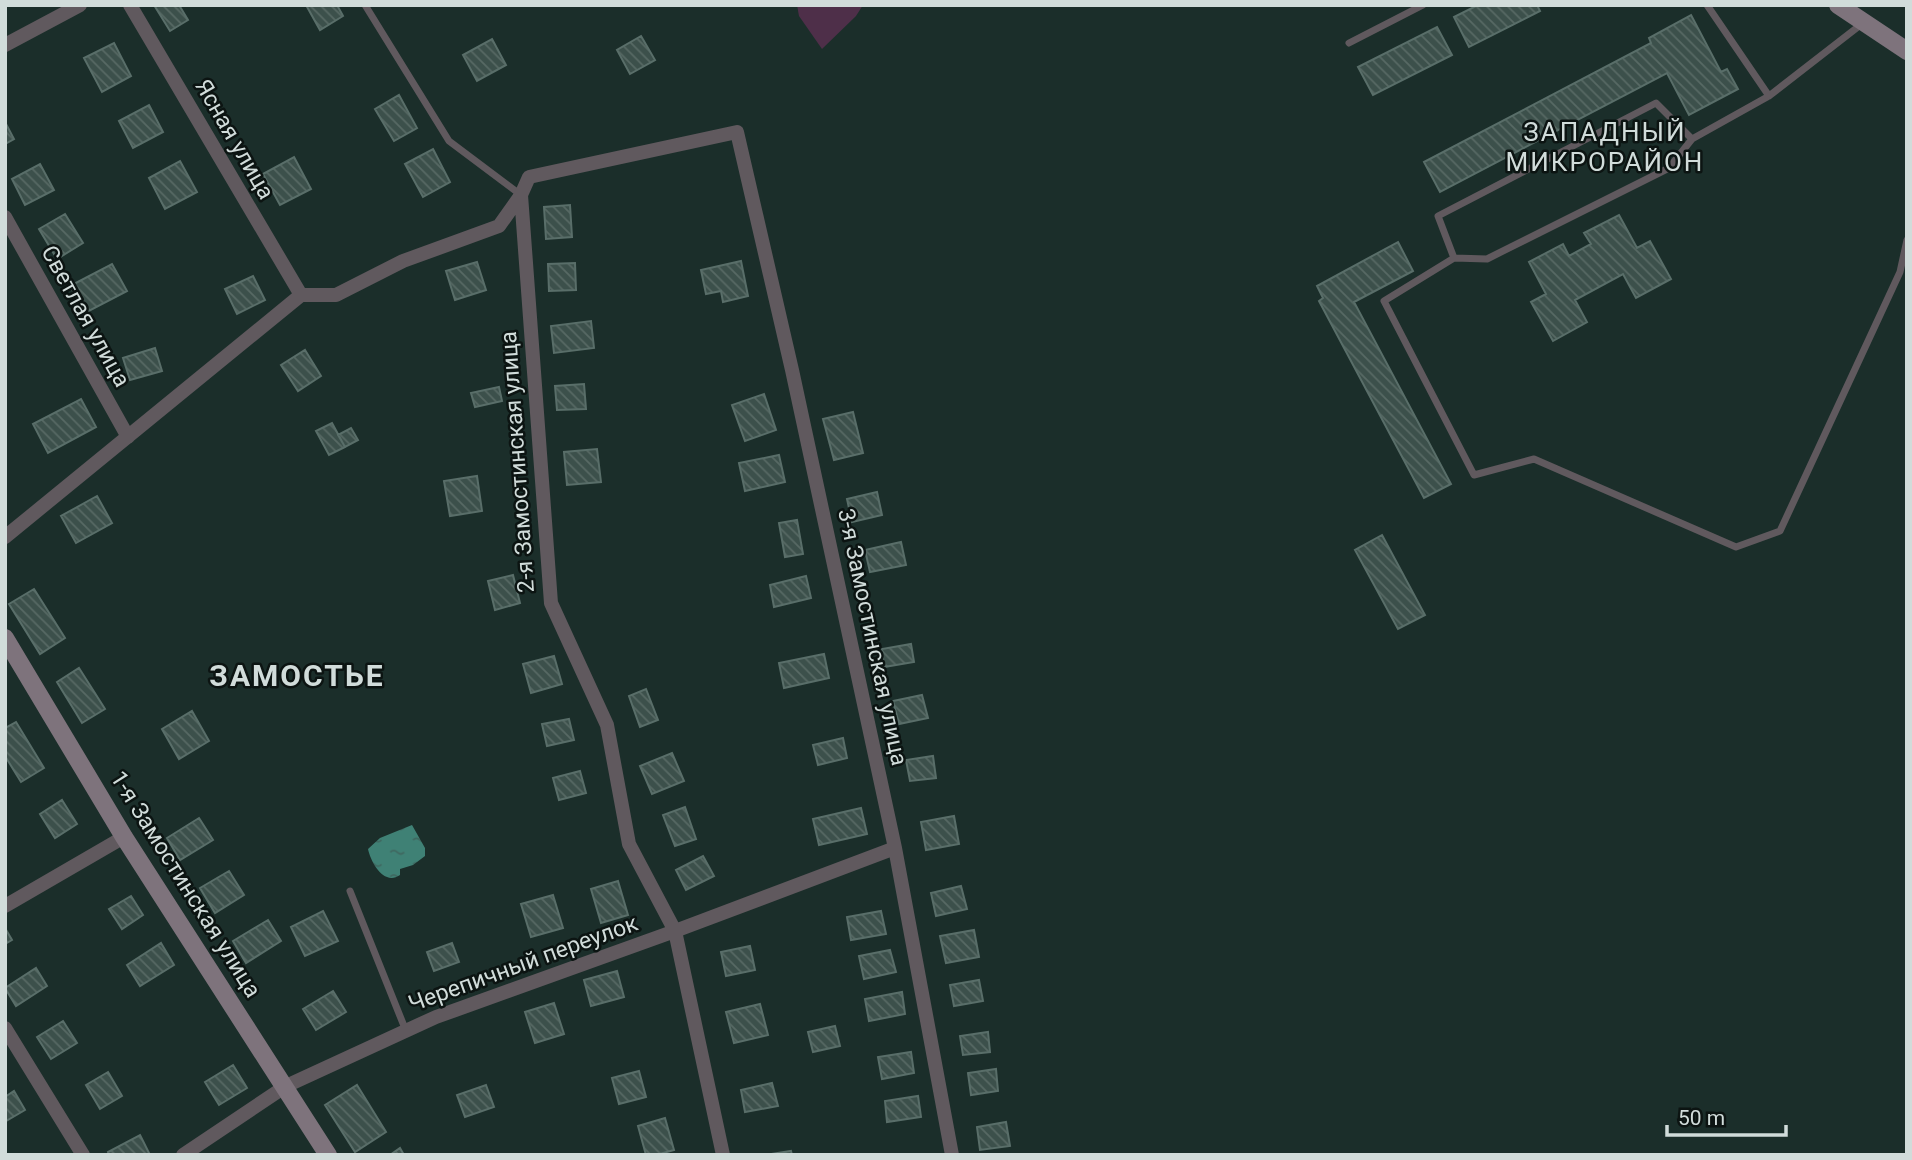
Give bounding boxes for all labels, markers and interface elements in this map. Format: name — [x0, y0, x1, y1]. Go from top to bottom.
street label: Ясная улица — [189, 75, 280, 204]
district label: ЗАПАДНЫЙ МИКРОРАЙОН — [1506, 117, 1704, 177]
street label: Светлая улица — [36, 241, 136, 392]
street label: 2-я Замостинская улица — [495, 330, 540, 594]
street label: 3-я Замостинская улица — [832, 506, 913, 768]
district label: ЗАМОСТЬЕ — [209, 658, 385, 693]
street label: 1-я Замостинская улица — [105, 766, 266, 1003]
street label: Черепичный переулок — [405, 909, 642, 1018]
scale bar — [1667, 1094, 1786, 1138]
text: 50 m — [1678, 1106, 1725, 1130]

